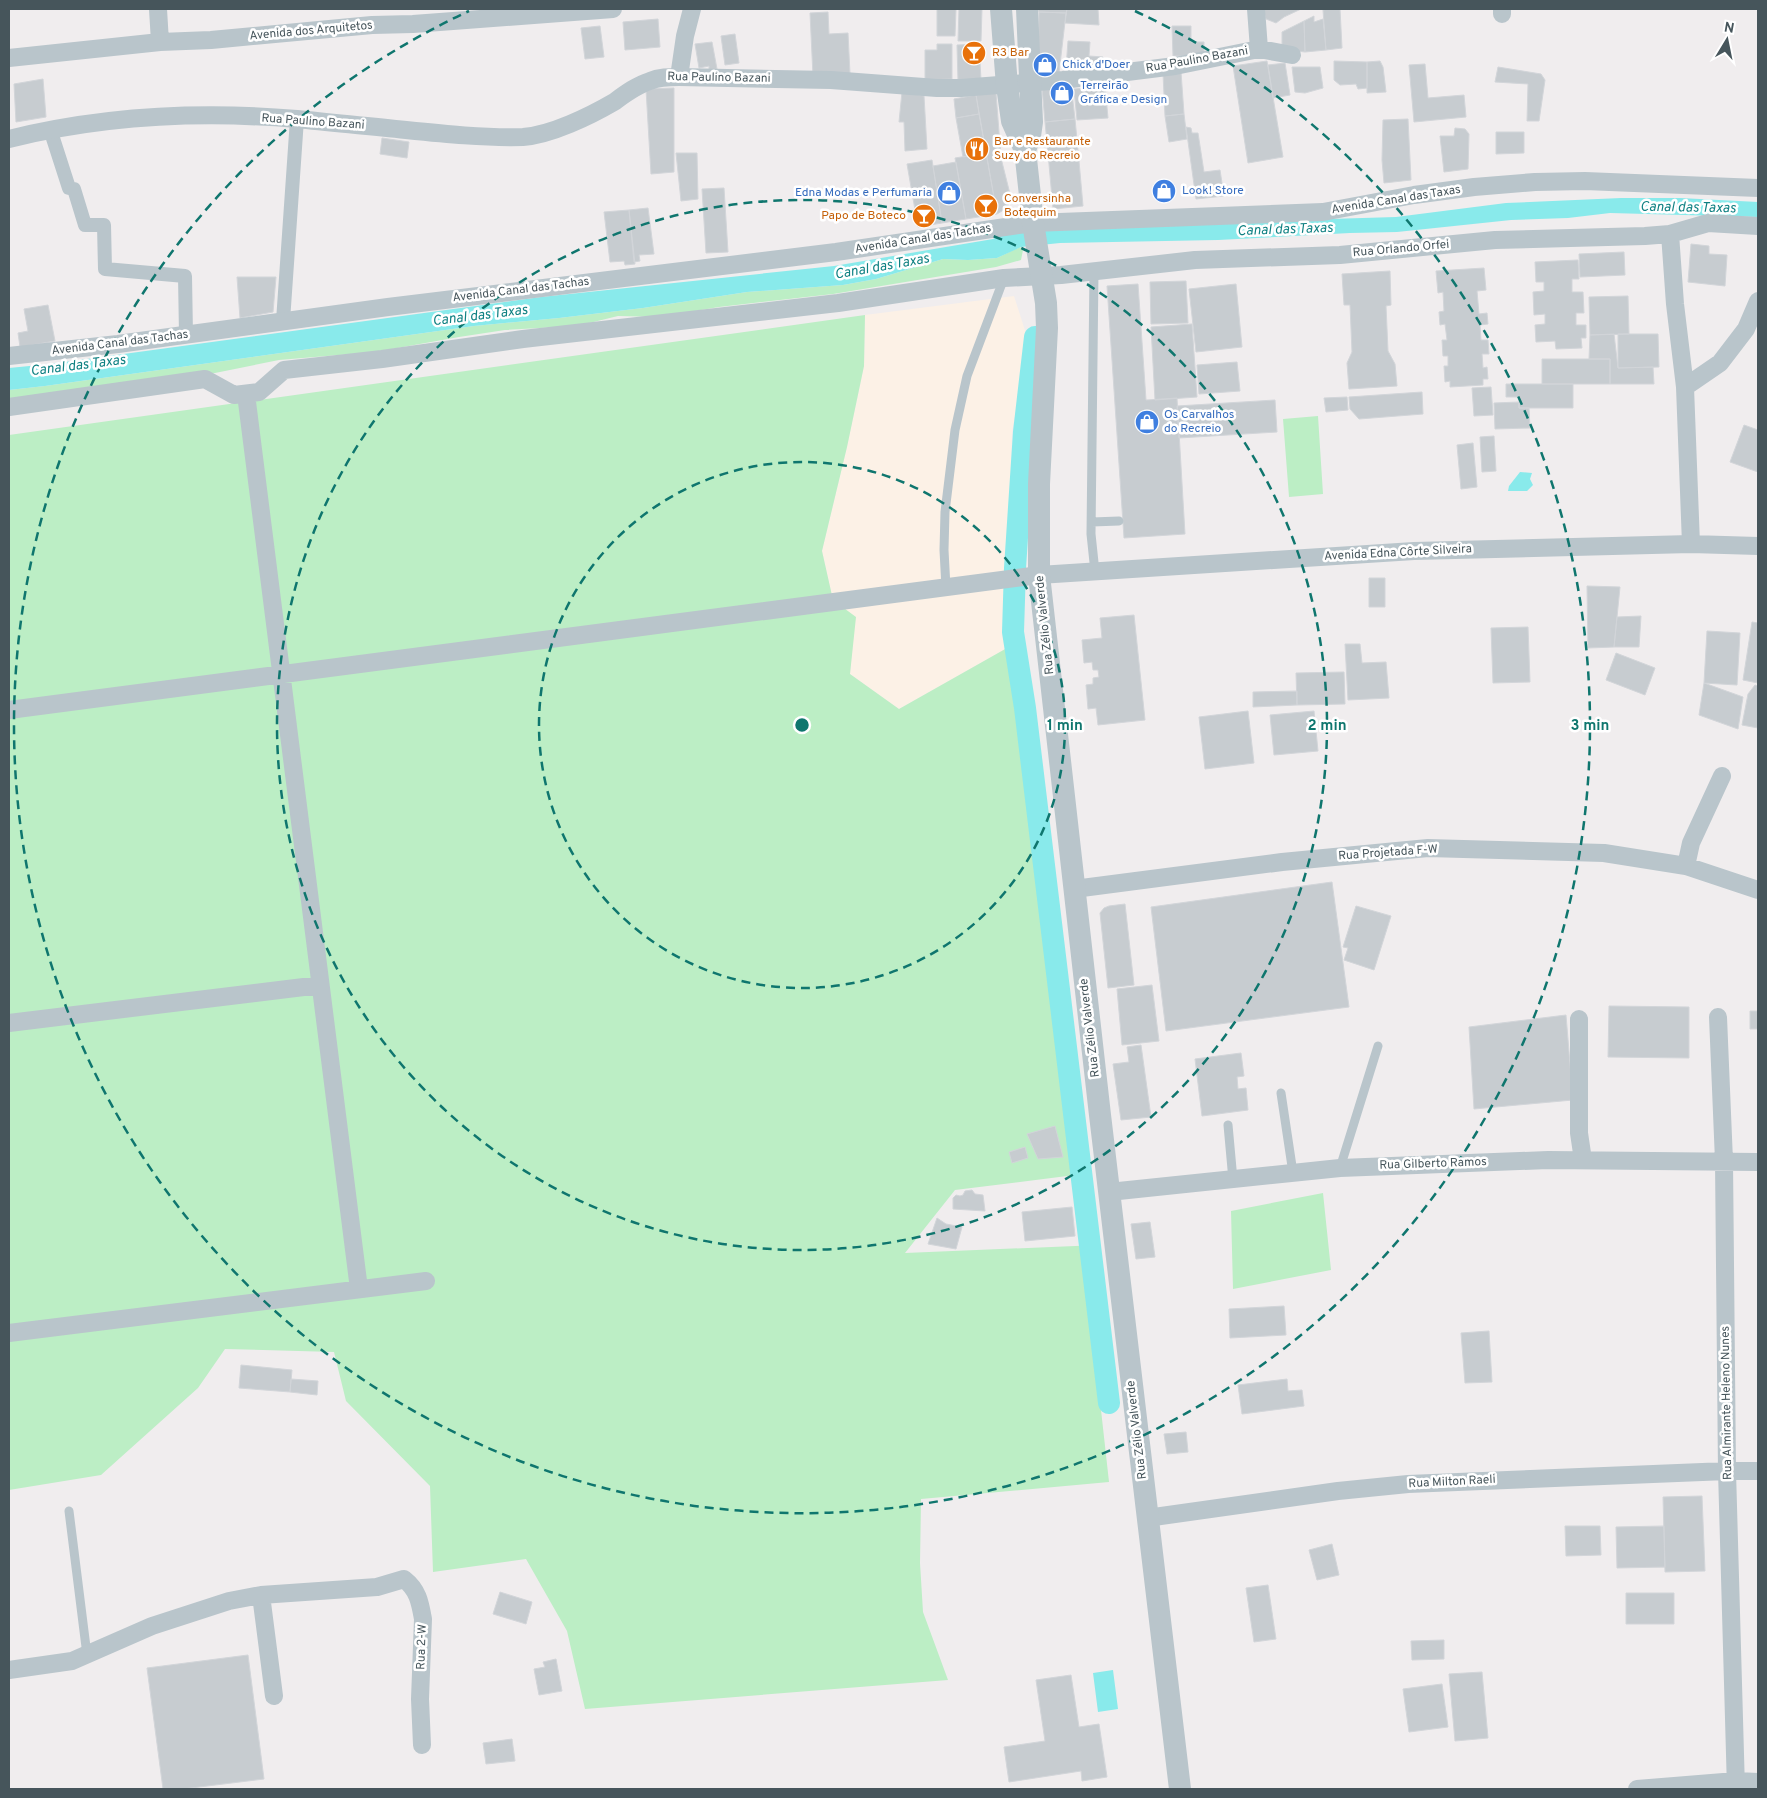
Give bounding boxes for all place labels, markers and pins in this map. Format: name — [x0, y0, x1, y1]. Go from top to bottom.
bar icon: R3 Bar — [961, 40, 987, 66]
place label: R3 Bar — [992, 45, 1029, 61]
shop icon: Chick d'Doer — [1032, 52, 1058, 78]
place label: Chick d'Doer — [1062, 57, 1131, 73]
place label: Terreirão Gráfica e Design — [1080, 78, 1167, 108]
shop icon: Terreirão Gráfica e Design — [1049, 80, 1075, 106]
place label: Bar e Restaurante Suzy do Recreio — [994, 134, 1091, 164]
restaurant icon: Bar e Restaurante Suzy do Recreio — [964, 136, 990, 162]
shop icon: Look! Store — [1151, 178, 1177, 204]
shop icon: Edna Modas e Perfumaria — [936, 180, 962, 206]
place label: Look! Store — [1182, 183, 1244, 199]
place label: Edna Modas e Perfumaria — [795, 185, 932, 201]
place label: Conversinha Botequim — [1004, 191, 1071, 221]
bar icon: Conversinha Botequim — [973, 193, 999, 219]
bar icon: Papo de Boteco — [911, 203, 937, 229]
place label: Papo de Boteco — [821, 208, 906, 224]
place label: Os Carvalhos do Recreio — [1164, 407, 1234, 437]
shop icon: Os Carvalhos do Recreio — [1134, 409, 1160, 435]
centre of rings — [793, 716, 811, 734]

